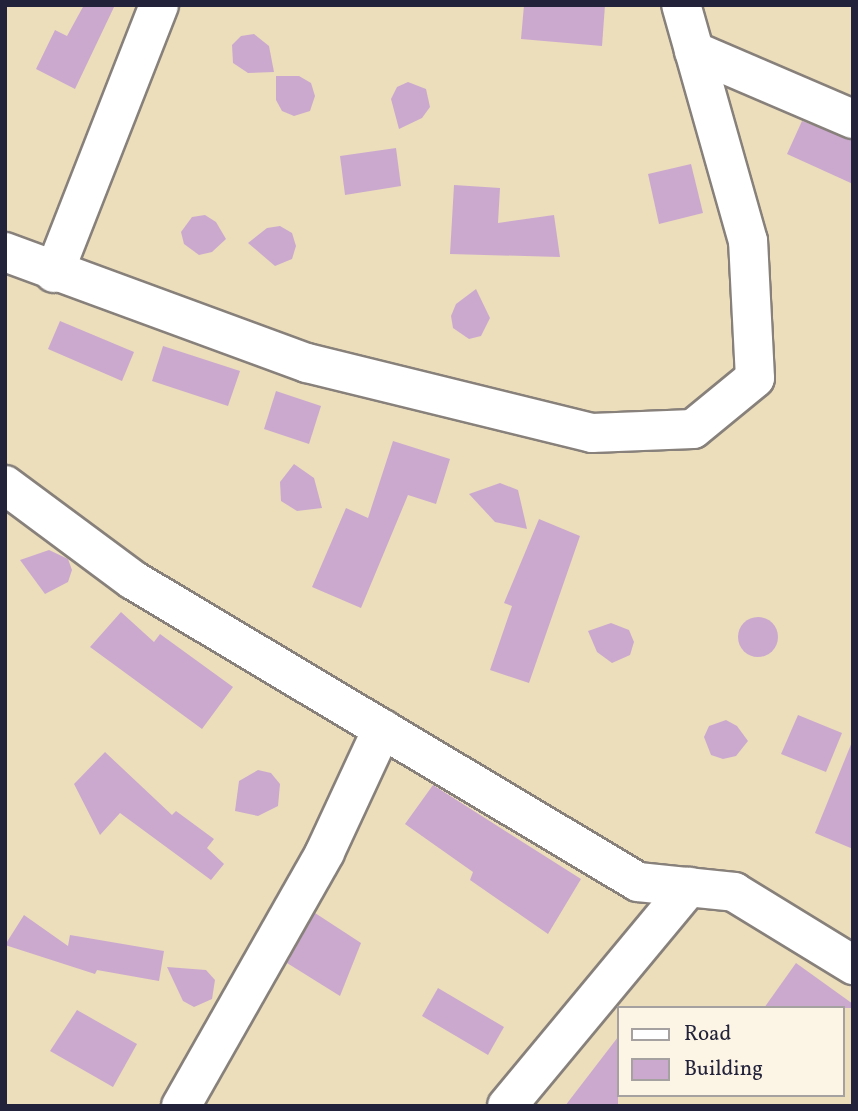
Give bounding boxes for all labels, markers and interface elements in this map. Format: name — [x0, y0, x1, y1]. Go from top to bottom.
legend — [616, 1006, 844, 1097]
text: Road — [684, 1020, 731, 1049]
text: Building — [684, 1055, 763, 1084]

